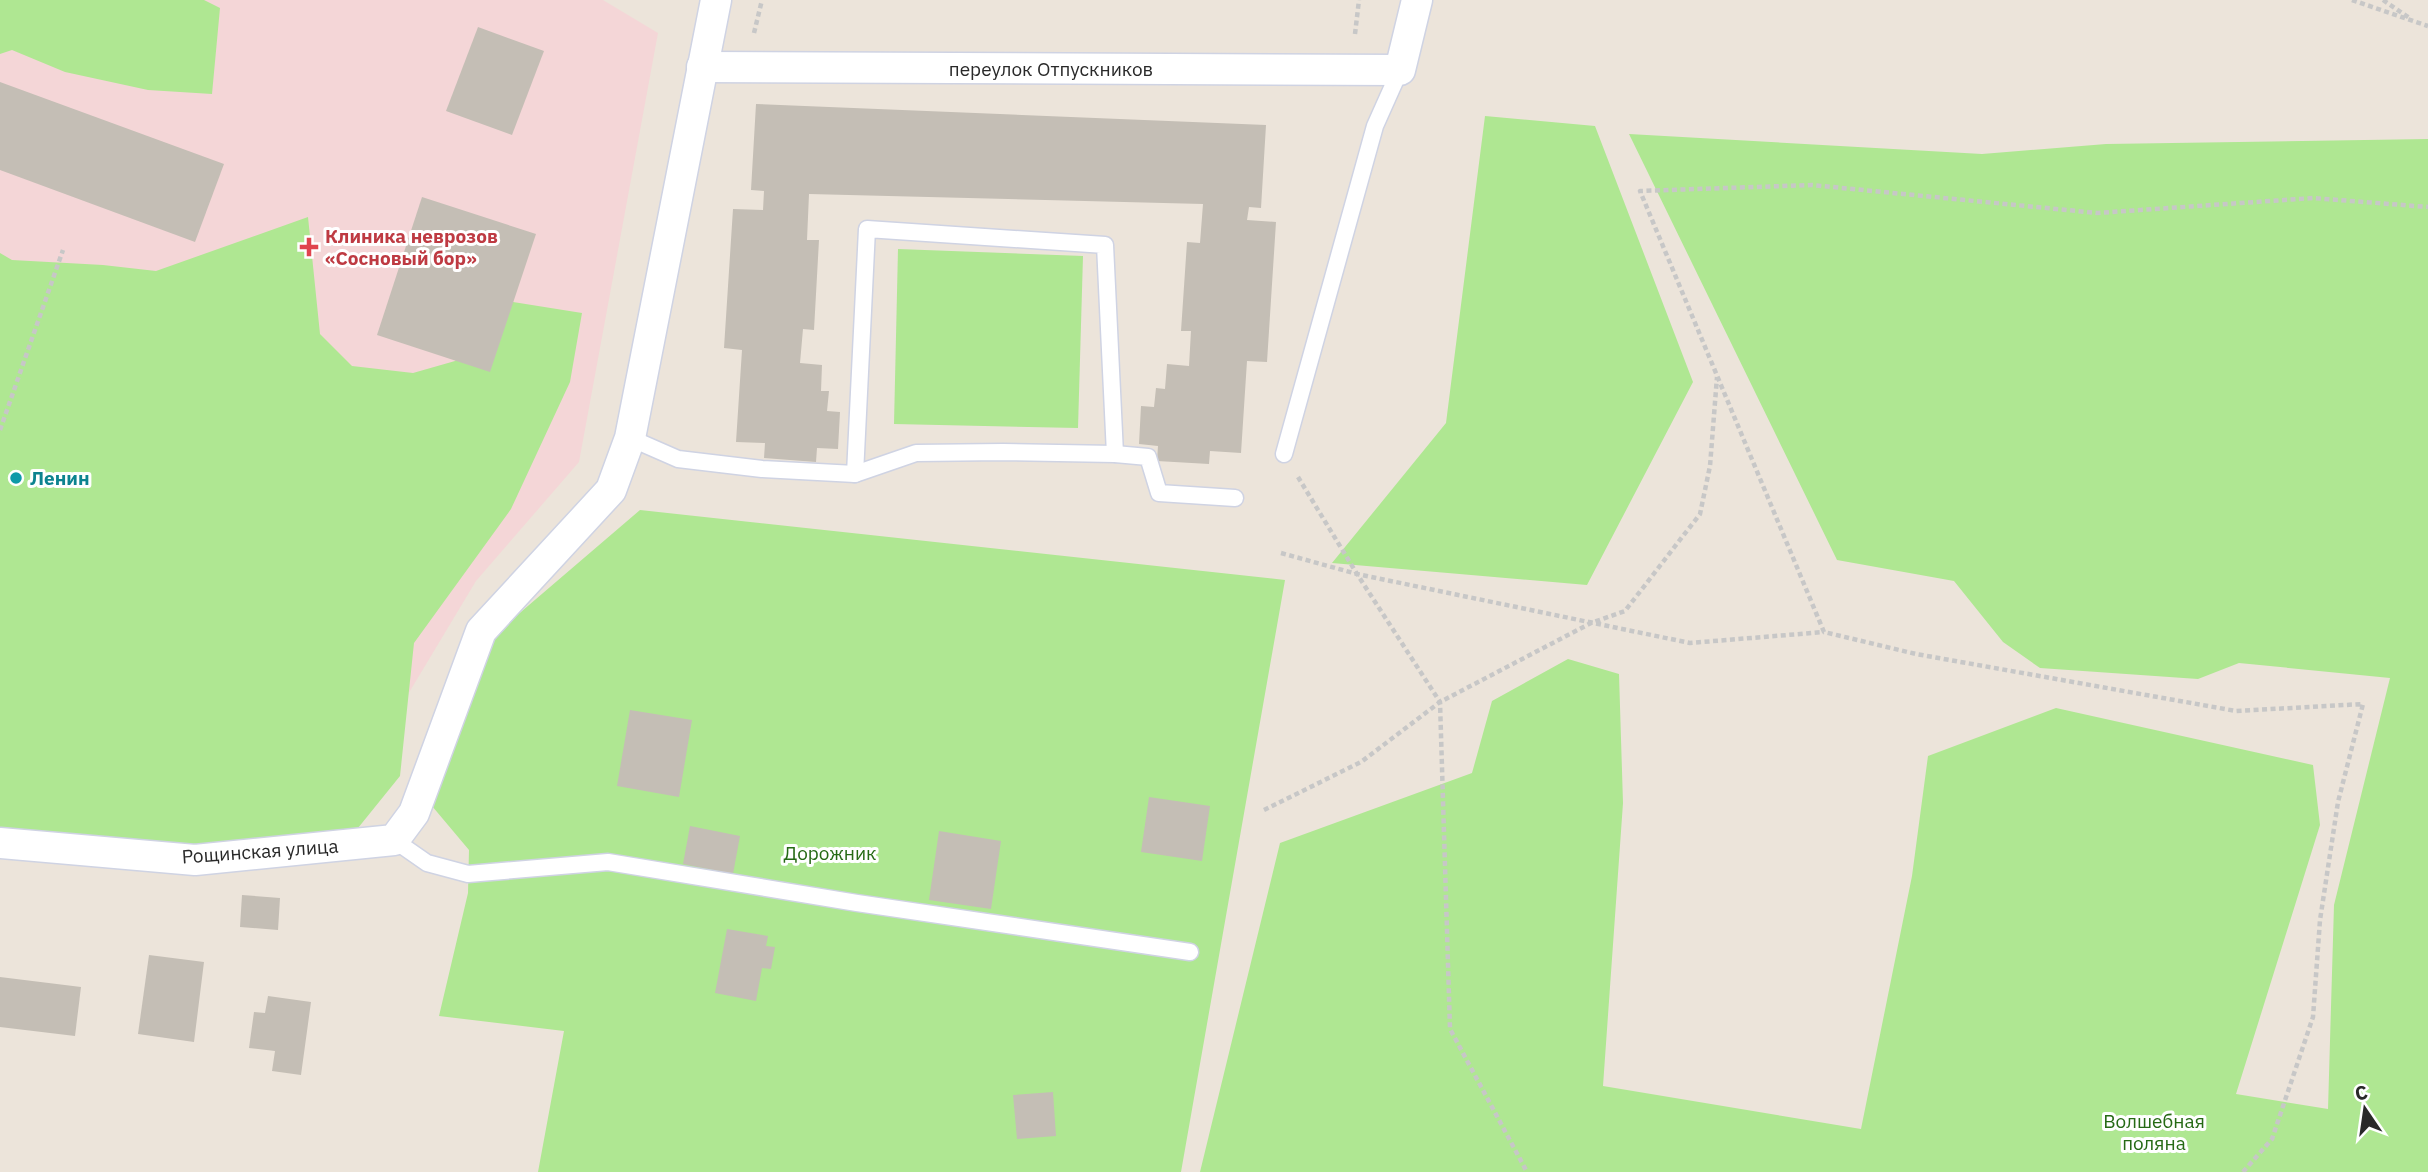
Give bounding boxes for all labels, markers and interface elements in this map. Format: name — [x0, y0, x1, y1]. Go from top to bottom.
street label: переулок Отпускников — [949, 57, 1153, 81]
place label: Клиника неврозов «Сосновый бор» — [325, 224, 498, 270]
marker: Клиника неврозов «Сосновый бор» — [299, 237, 319, 257]
place label: Ленин — [30, 466, 90, 490]
marker: Ленин — [8, 470, 24, 486]
street label: Рощинская улица — [181, 834, 339, 868]
park label: Дорожник — [783, 841, 877, 865]
north arrow — [2330, 1074, 2400, 1144]
text: С — [2352, 1079, 2370, 1106]
park label: Волшебная поляна — [2103, 1109, 2205, 1155]

